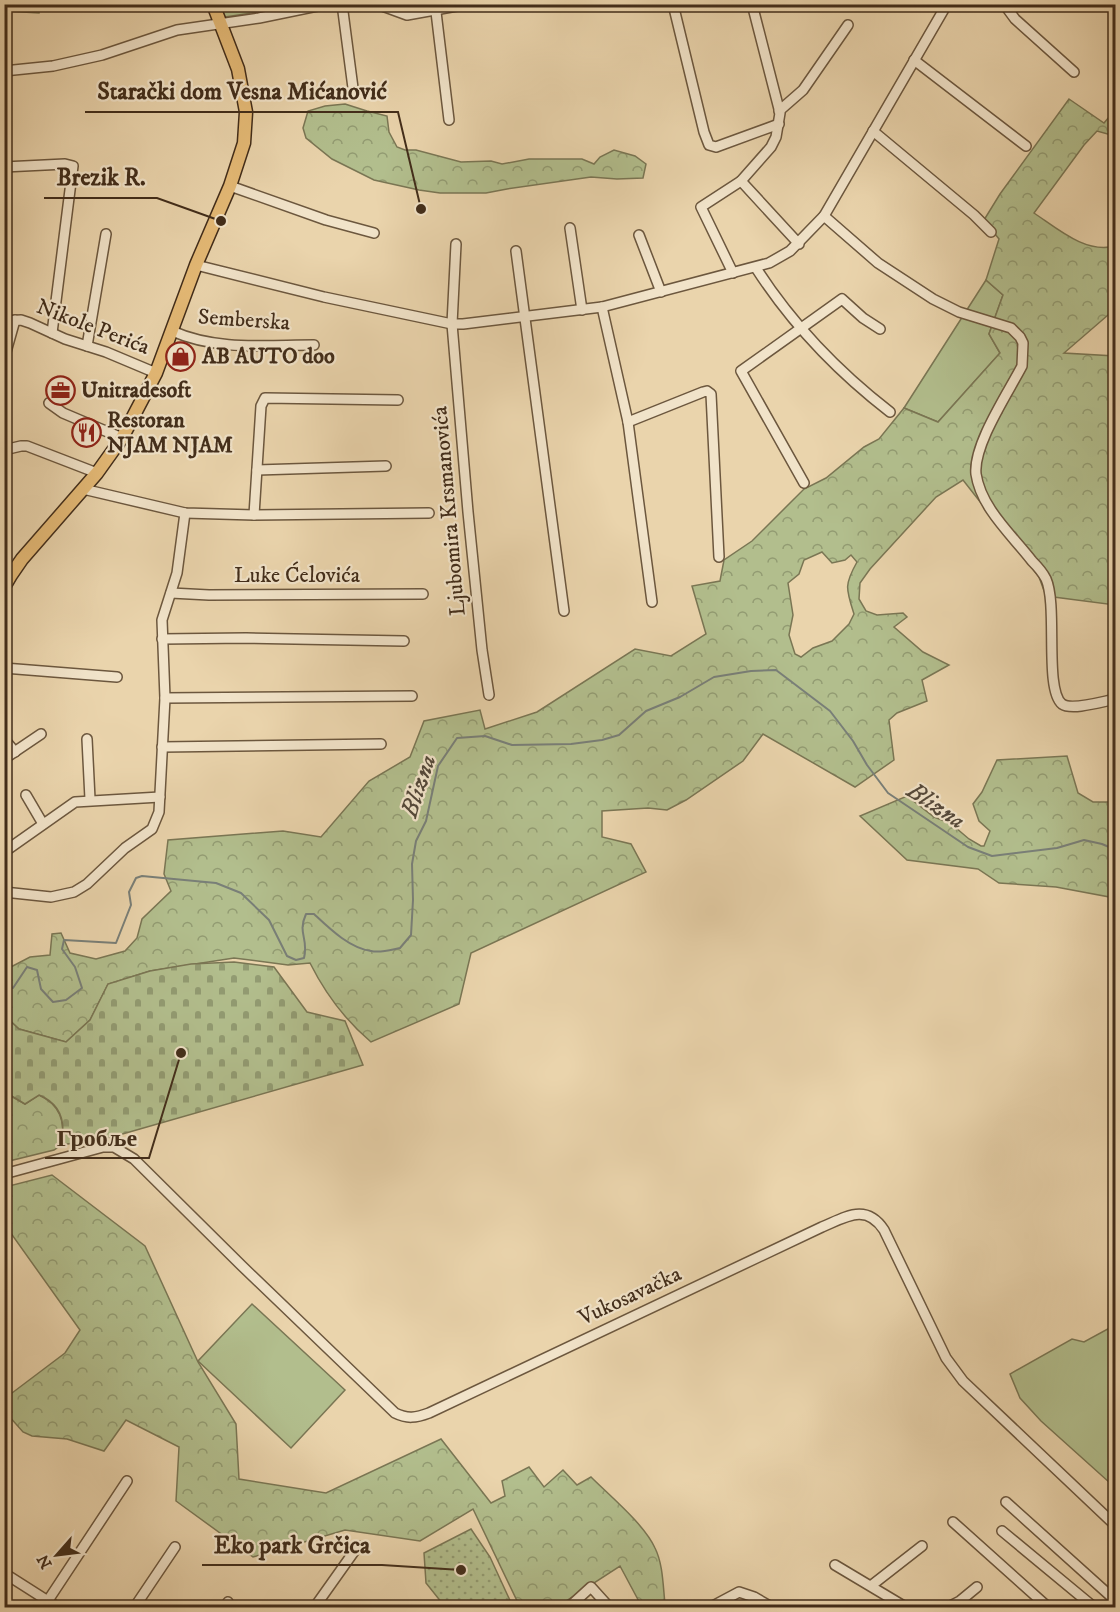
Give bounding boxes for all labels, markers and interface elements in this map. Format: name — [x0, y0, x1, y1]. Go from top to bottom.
callout: Starački dom Vesna Mićanović — [85, 70, 398, 112]
text: Starački dom Vesna Mićanović — [97, 77, 387, 107]
callout: Brezik R. — [44, 156, 157, 198]
text: Brezik R. — [56, 163, 146, 193]
street label: Nikole Perića — [33, 293, 154, 361]
street label: Semberska — [197, 303, 292, 337]
shop icon: AB AUTO doo — [165, 340, 197, 372]
place label: AB AUTO doo — [201, 343, 335, 370]
office icon: Unitradesoft — [44, 374, 76, 406]
place label: Unitradesoft — [81, 377, 191, 404]
street label: Ljubomira Krsmanovića — [426, 404, 472, 617]
place label: Restoran NJAM NJAM — [107, 407, 233, 459]
restaurant icon: Restoran NJAM NJAM — [70, 417, 102, 449]
street label: Luke Ćelovića — [234, 561, 361, 589]
water label: Blizna — [394, 751, 444, 822]
water label: Blizna — [900, 775, 971, 836]
callout: Гробље — [45, 1116, 149, 1158]
text: Гробље — [57, 1124, 138, 1154]
street label: Vukosavačka — [573, 1260, 686, 1332]
callout: Eko park Grčica — [202, 1523, 382, 1565]
north arrow — [27, 1525, 87, 1585]
text: Eko park Grčica — [214, 1531, 371, 1561]
text: N — [33, 1551, 57, 1572]

